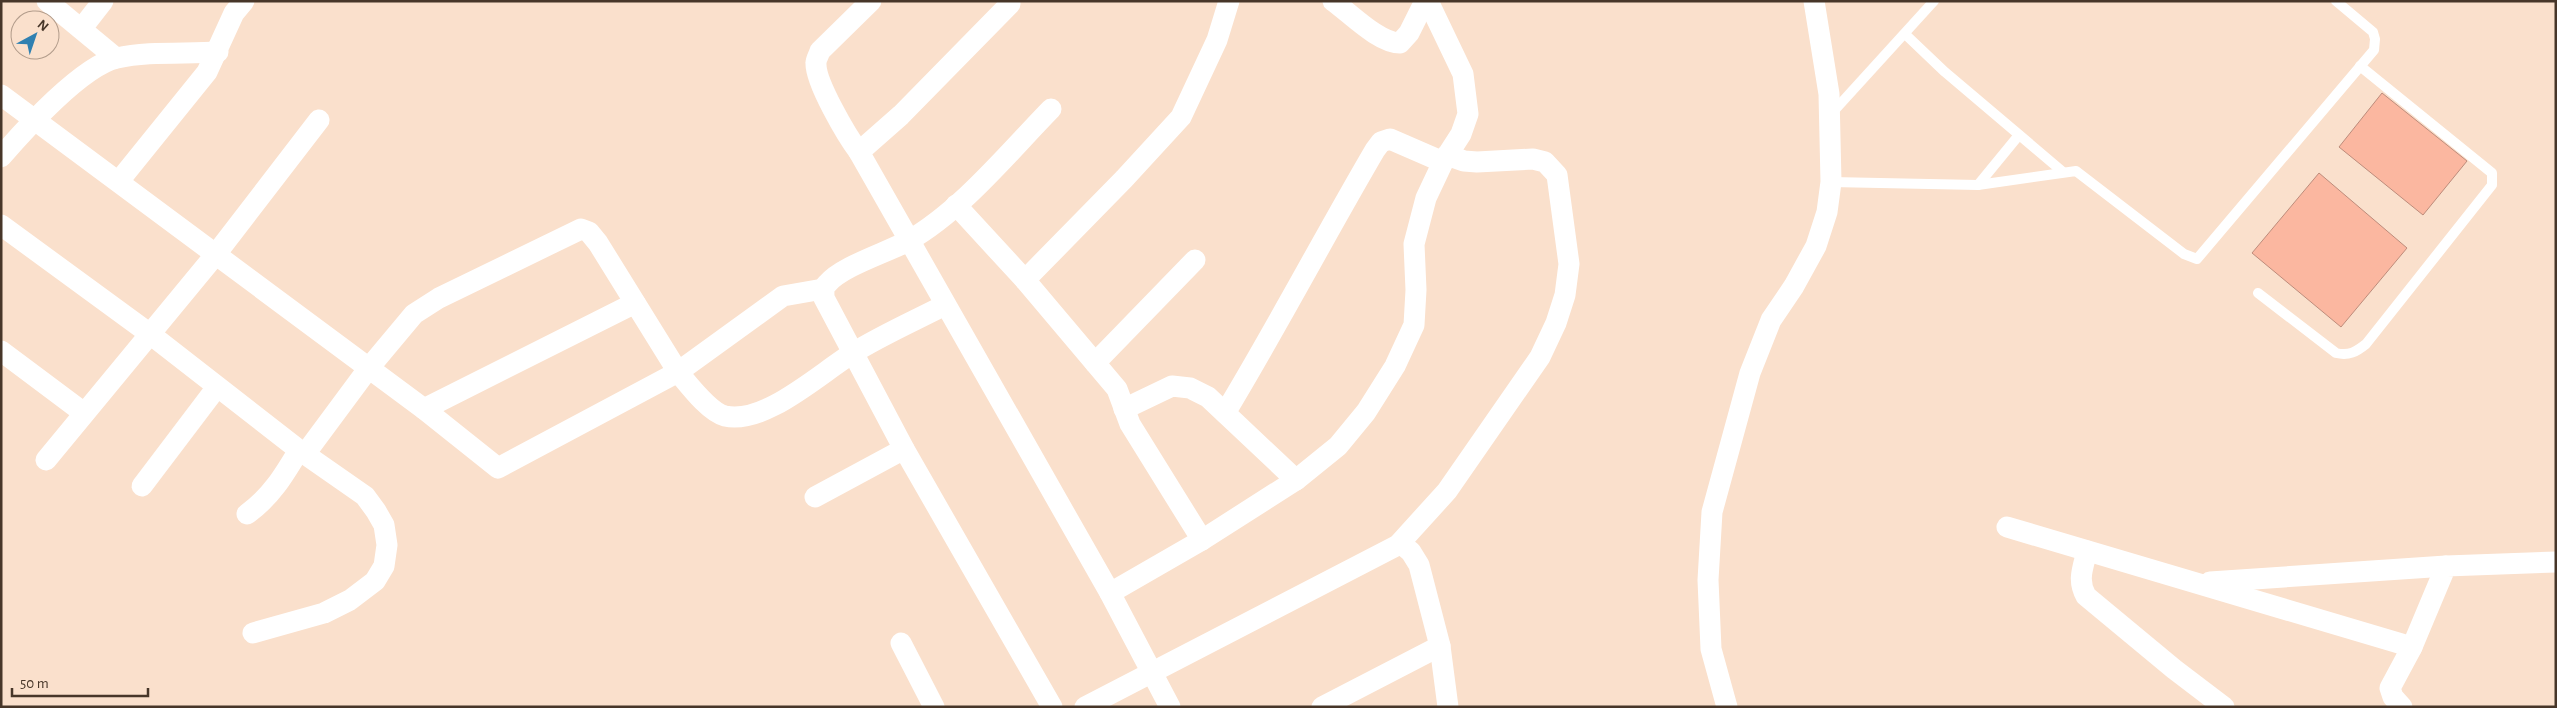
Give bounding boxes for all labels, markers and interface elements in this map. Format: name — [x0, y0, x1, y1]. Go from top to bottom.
north arrow — [10, 10, 60, 60]
text: N — [34, 17, 51, 34]
scale bar — [12, 666, 149, 698]
text: 50 m — [20, 676, 49, 691]

